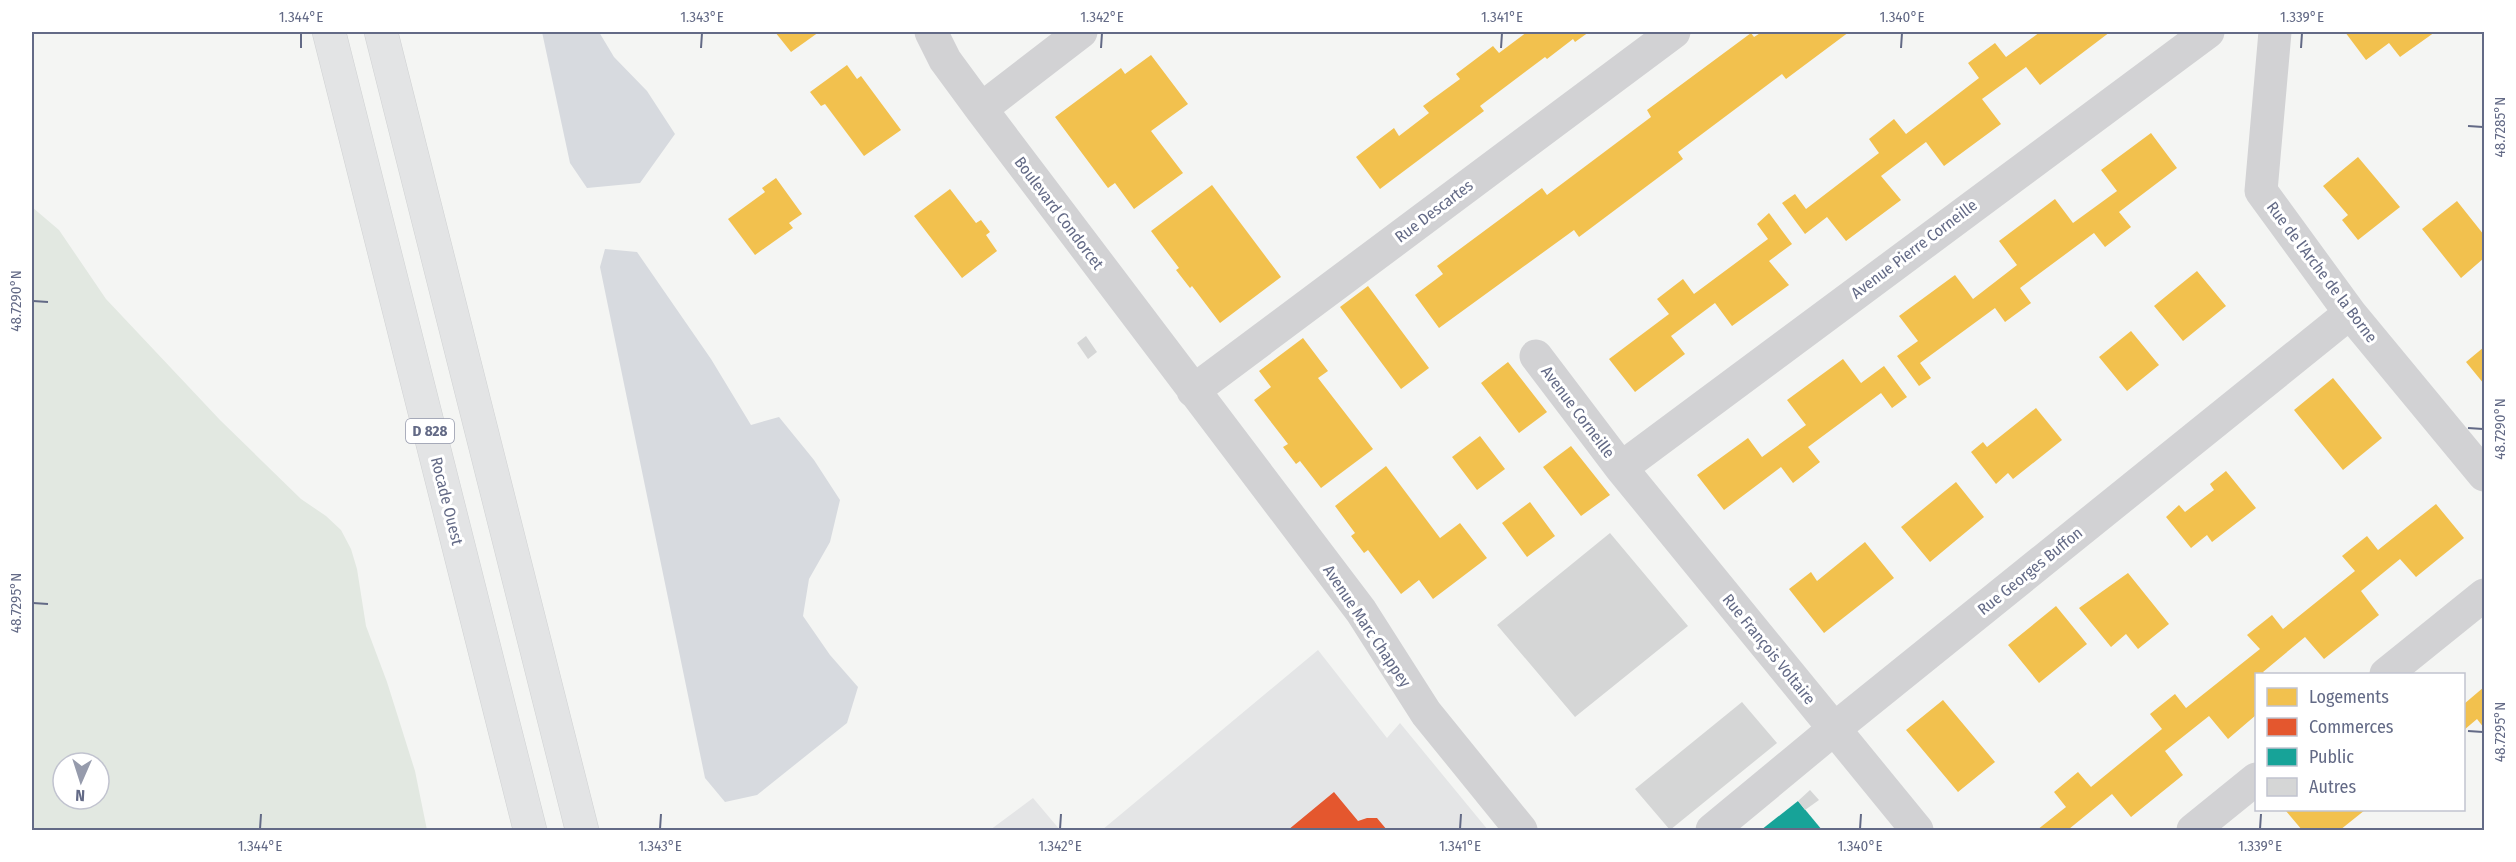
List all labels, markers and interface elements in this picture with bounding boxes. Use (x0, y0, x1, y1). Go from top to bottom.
text: 1.344°E (279, 8, 323, 26)
text: 1.343°E (680, 8, 724, 26)
text: 1.342°E (1080, 8, 1124, 26)
text: 1.341°E (1481, 8, 1523, 26)
text: 1.340°E (1879, 8, 1925, 26)
text: 1.339°E (2280, 8, 2324, 26)
text: 48.7285°N (2491, 97, 2509, 157)
street label: Boulevard Condorcet (1010, 153, 1108, 274)
street label: Rue Descartes (1391, 175, 1477, 246)
street label: Avenue Pierre Corneille (1847, 195, 1981, 303)
street label: Rue de l'Arche de la Borne (2263, 198, 2381, 346)
text: 48.7290°N (7, 270, 25, 332)
street label: Avenue Corneille (1537, 362, 1619, 462)
text: 48.7290°N (2491, 398, 2509, 460)
road number: D 828 (406, 419, 454, 443)
street label: Rocade Ouest (427, 455, 467, 548)
street label: Rue Georges Buffon (1974, 523, 2086, 619)
street label: Avenue Marc Chappey (1319, 561, 1415, 691)
text: 48.7295°N (7, 573, 25, 633)
street label: Rue François Voltaire (1719, 590, 1819, 708)
legend (2255, 673, 2465, 811)
text: Logements (2309, 686, 2389, 708)
text: 48.7295°N (2491, 702, 2509, 762)
text: Commerces (2309, 716, 2394, 738)
text: Public (2309, 746, 2354, 768)
north arrow (51, 751, 111, 811)
text: Autres (2309, 776, 2356, 798)
text: N (75, 786, 86, 805)
text: 1.344°E (238, 837, 282, 855)
text: 1.343°E (638, 837, 682, 855)
text: 1.342°E (1038, 837, 1082, 855)
text: 1.341°E (1439, 837, 1481, 855)
text: 1.340°E (1837, 837, 1883, 855)
text: 1.339°E (2238, 837, 2282, 855)

